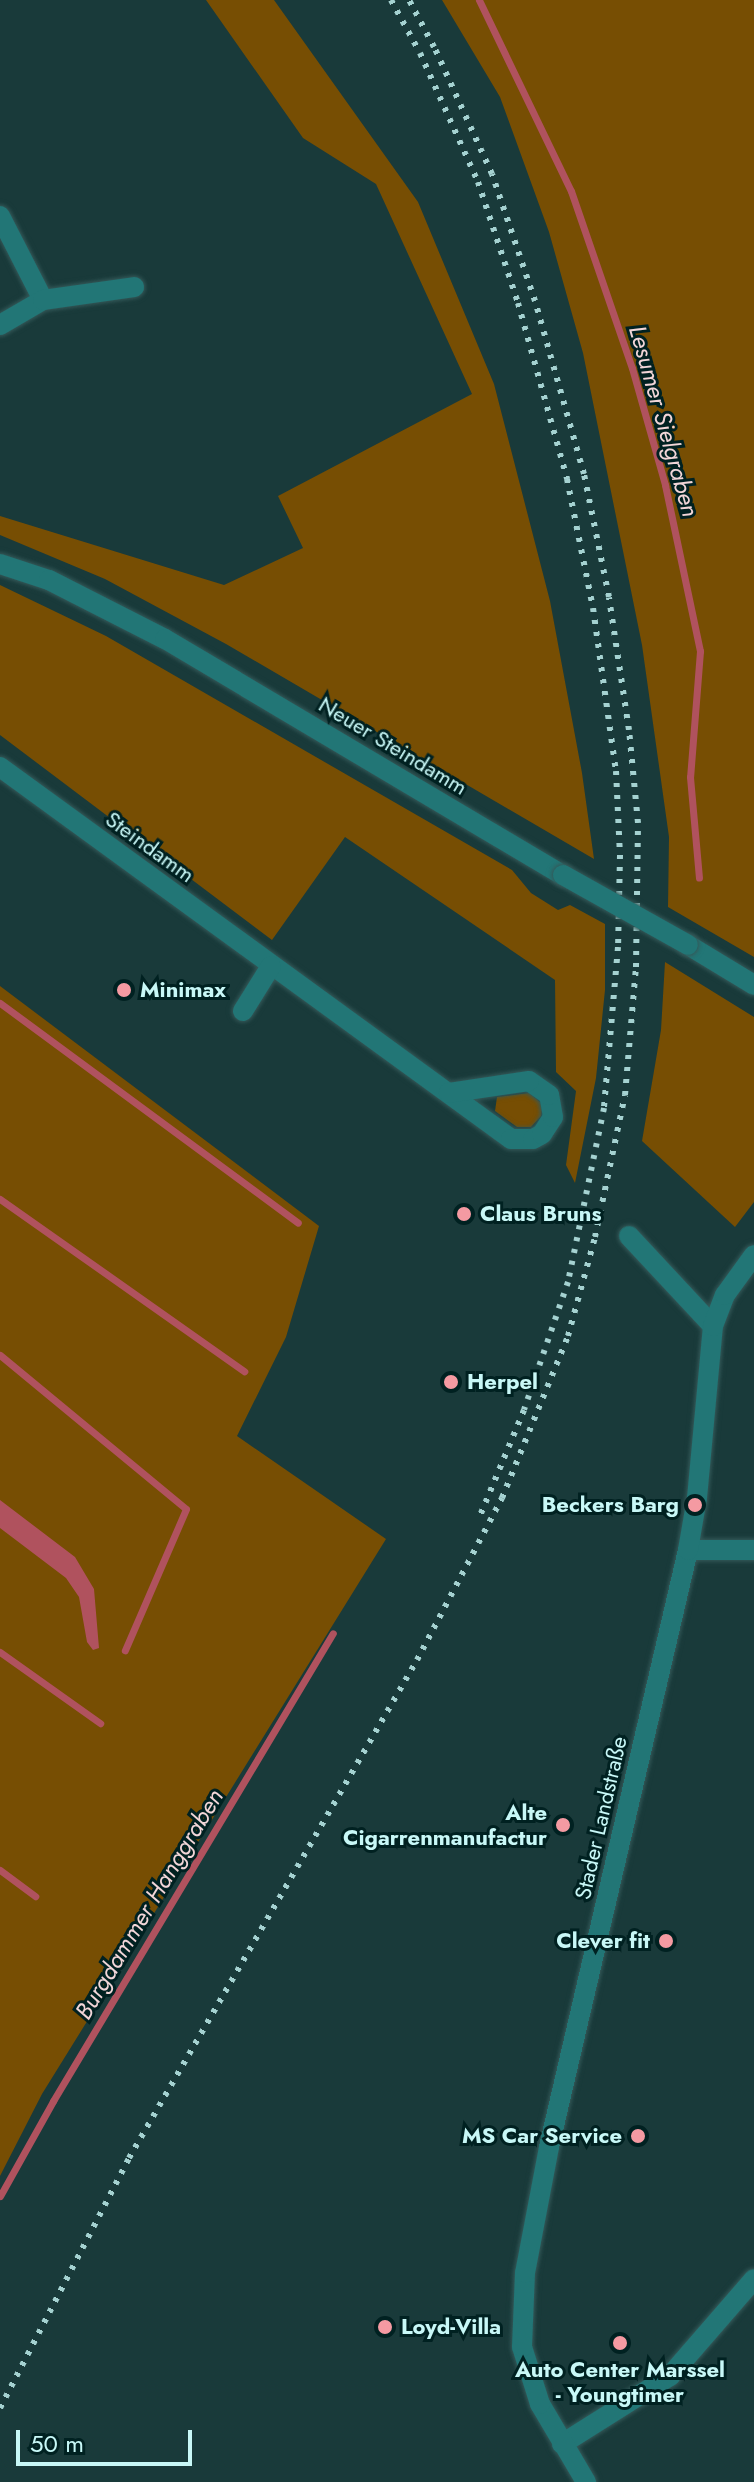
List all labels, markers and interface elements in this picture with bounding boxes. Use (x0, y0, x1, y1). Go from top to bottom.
water label: Lesumer Sielgraben (623, 322, 705, 520)
street label: Neuer Steindamm (314, 691, 472, 801)
street label: Steindamm (100, 806, 200, 888)
place label: Minimax (140, 977, 226, 1003)
marker: Minimax (115, 981, 133, 999)
place label: Claus Bruns (480, 1201, 601, 1227)
marker: Claus Bruns (455, 1205, 473, 1223)
place label: Herpel (467, 1369, 538, 1395)
marker: Herpel (442, 1373, 460, 1391)
place label: Beckers Barg (542, 1492, 679, 1518)
marker: Beckers Barg (686, 1496, 704, 1514)
street label: Stader Landstraße (569, 1734, 633, 1902)
water label: Burgdammer Hanggraben (69, 1784, 229, 2024)
place label: Alte Cigarrenmanufactur (343, 1799, 547, 1850)
marker: Alte Cigarrenmanufactur (554, 1816, 572, 1834)
place label: Clever fit (556, 1928, 650, 1954)
marker: Clever fit (657, 1932, 675, 1950)
place label: MS Car Service (462, 2123, 622, 2149)
marker: MS Car Service (629, 2127, 647, 2145)
place label: Loyd-Villa (401, 2314, 501, 2340)
marker: Loyd-Villa (376, 2318, 394, 2336)
marker: Auto Center Marssel - Youngtimer (611, 2334, 629, 2352)
place label: Auto Center Marssel - Youngtimer (515, 2356, 725, 2408)
scale bar (20, 2414, 196, 2464)
text: 50 m (30, 2426, 84, 2461)

